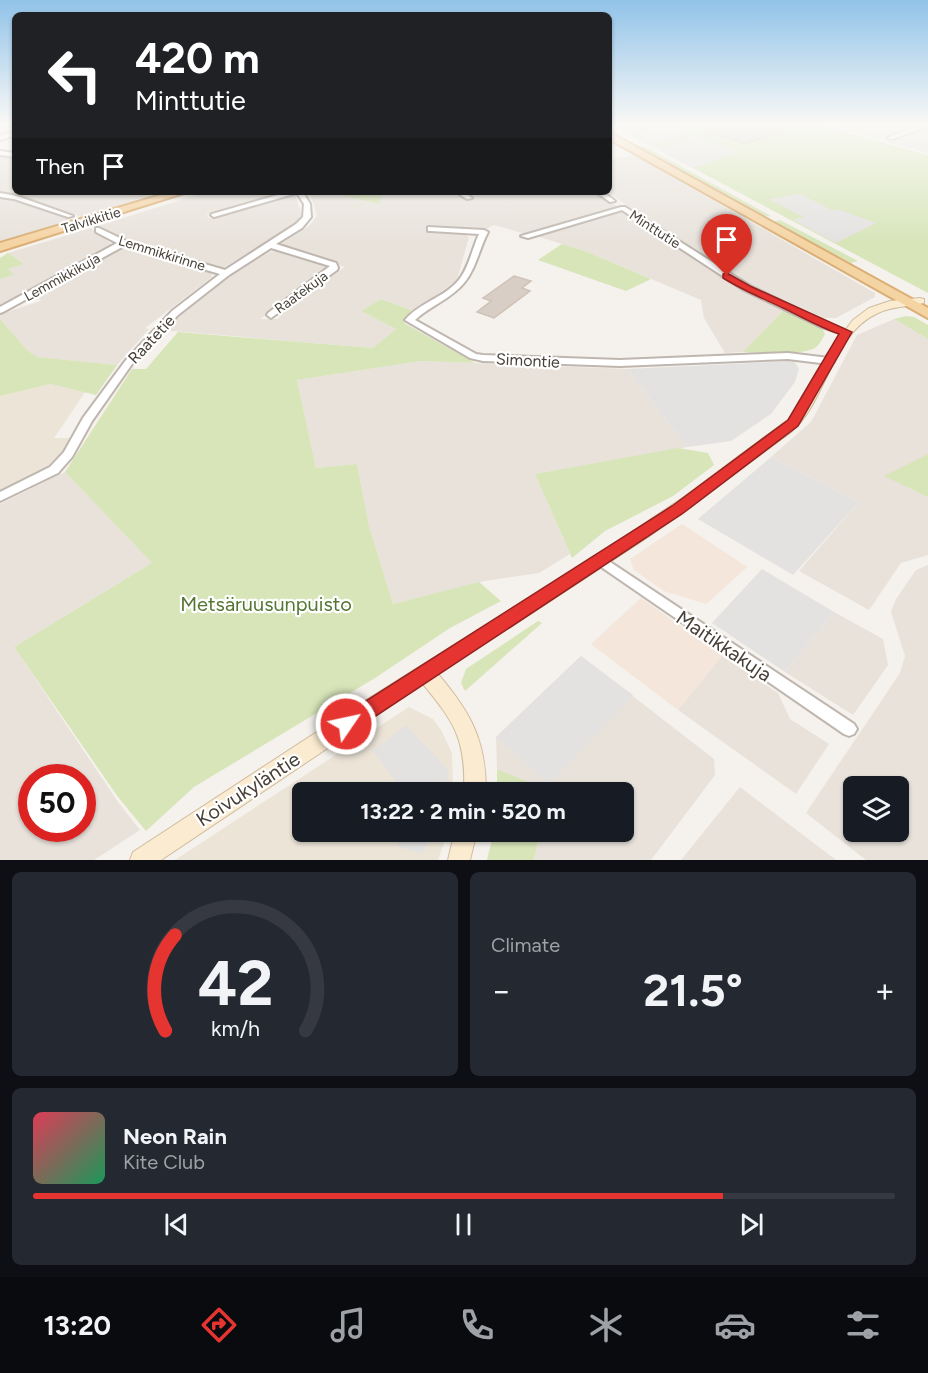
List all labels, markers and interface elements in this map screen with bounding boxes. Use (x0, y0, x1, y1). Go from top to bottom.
text: 420 m (135, 33, 260, 84)
icon: left (36, 36, 114, 114)
text: Minttutie (135, 84, 246, 117)
icon: arrive (97, 150, 130, 183)
text: Then (36, 153, 85, 180)
street label: Talvikkitie (60, 203, 123, 237)
street label: Minttutie (626, 207, 684, 252)
pin (701, 214, 752, 276)
icon: arrive (710, 223, 743, 256)
street label: Lemmikkirinne (116, 232, 208, 275)
street label: Lemmikkikuja (21, 250, 103, 305)
street label: Raatekuja (271, 267, 331, 317)
street label: Raatetie (124, 311, 179, 368)
street label: Simontie (496, 349, 561, 372)
park label: Metsäruusunpuisto (180, 592, 352, 616)
street label: Maitikkakuja (672, 605, 776, 687)
position arrow (314, 692, 378, 756)
street label: Koivukyläntie (192, 747, 304, 831)
speed limit sign: 50 (18, 764, 96, 842)
map controls (843, 776, 909, 842)
button: layers (843, 776, 909, 842)
text: 13:22 · 2 min · 520 m (360, 798, 566, 825)
text: Climate (491, 933, 560, 957)
text: 42 (197, 946, 273, 1021)
text: 21.5° (643, 963, 743, 1017)
text: − (491, 971, 512, 1010)
text: + (874, 971, 895, 1010)
text: km/h (211, 1016, 259, 1041)
text: Neon Rain (123, 1123, 227, 1150)
text: Kite Club (123, 1150, 205, 1174)
icon: previous (160, 1208, 193, 1241)
icon: pause (447, 1208, 480, 1241)
icon: next (735, 1208, 768, 1241)
icon: directions (198, 1304, 240, 1346)
icon: music (327, 1304, 369, 1346)
icon: phone (456, 1304, 498, 1346)
icon: climate (585, 1304, 627, 1346)
icon: car (714, 1304, 756, 1346)
icon: filters (842, 1304, 884, 1346)
text: 13:20 (43, 1309, 111, 1342)

